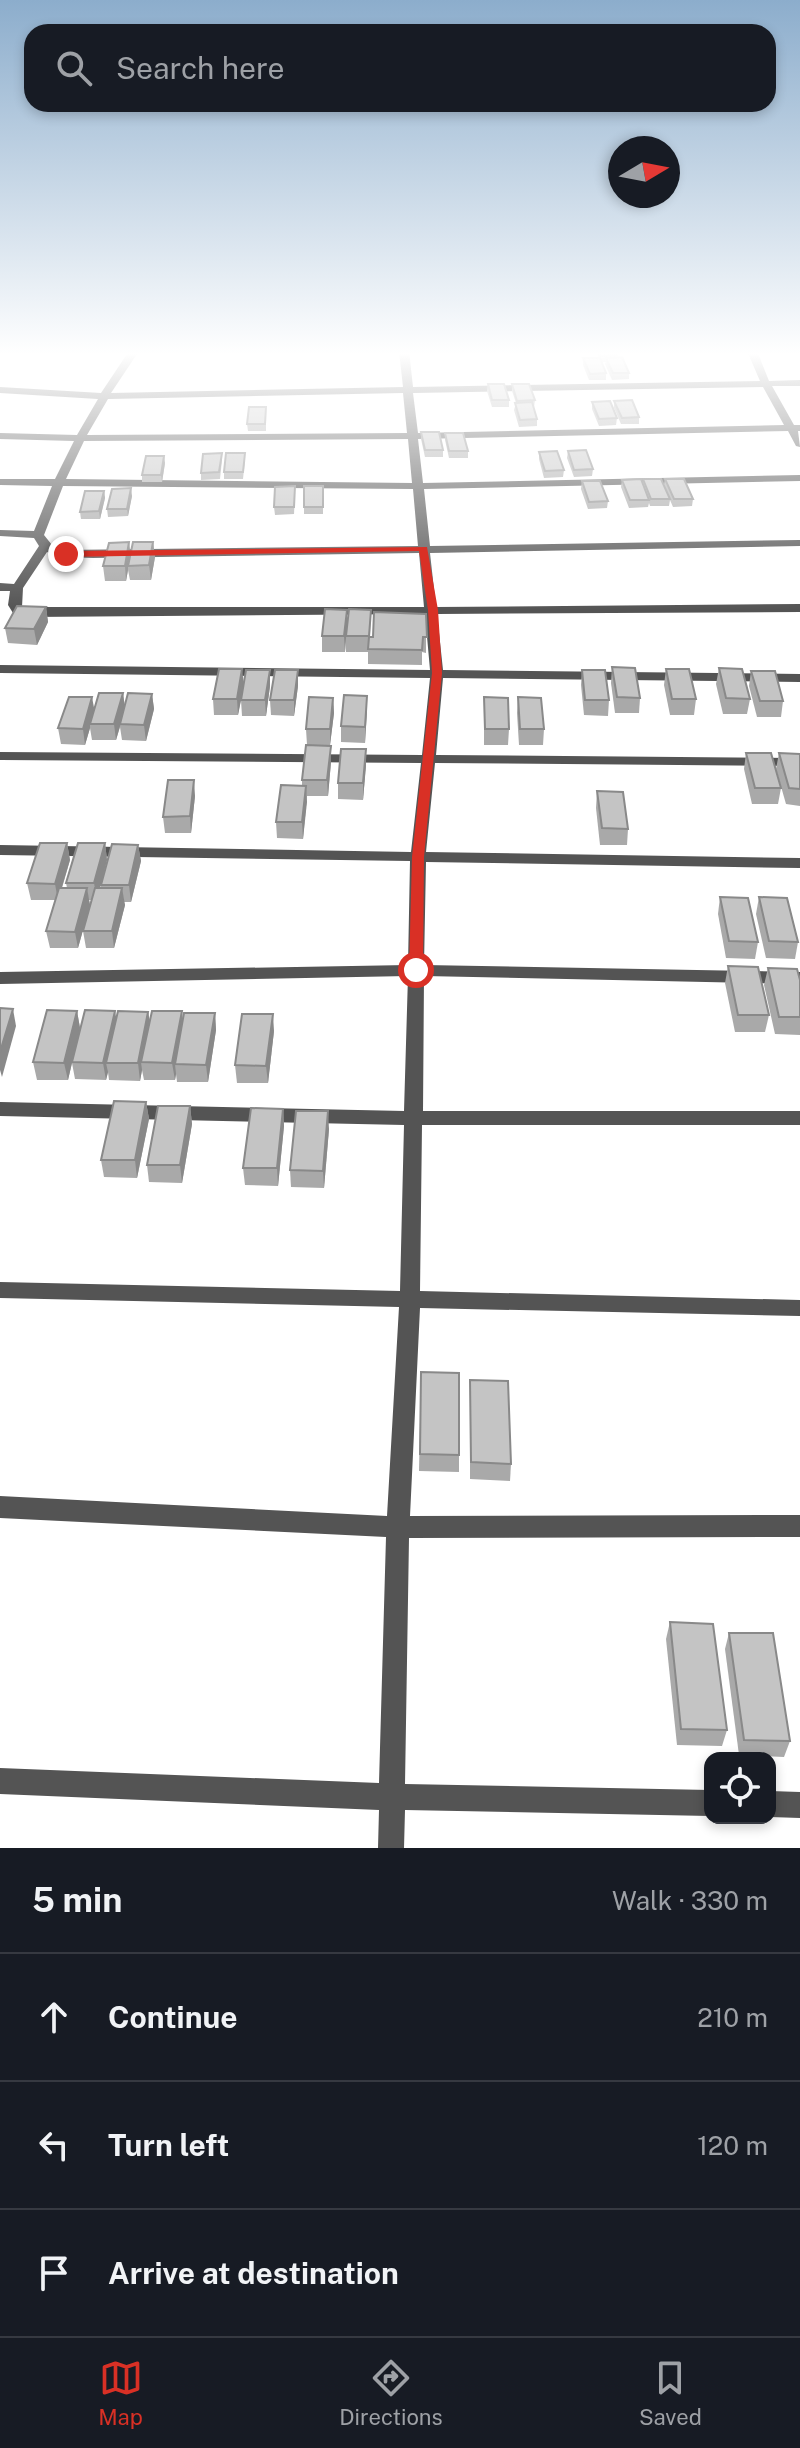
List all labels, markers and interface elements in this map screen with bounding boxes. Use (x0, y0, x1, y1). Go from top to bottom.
search box (24, 24, 776, 112)
icon: search (52, 46, 96, 90)
text: Search here (116, 50, 284, 86)
north arrow (608, 136, 680, 208)
route end (48, 536, 84, 572)
route start (398, 952, 434, 988)
map controls (704, 1752, 776, 1824)
button: locate (704, 1752, 776, 1824)
text: 5 min (32, 1880, 122, 1920)
text: Walk · 330 m (612, 1885, 768, 1916)
icon: ahead (32, 1995, 76, 2039)
text: Continue (108, 1999, 238, 2035)
text: 210 m (697, 2002, 768, 2033)
icon: left (32, 2123, 76, 2167)
text: Turn left (108, 2127, 229, 2163)
text: 120 m (697, 2130, 768, 2161)
icon: arrive (32, 2251, 76, 2295)
text: Arrive at destination (108, 2255, 399, 2291)
tab: Map (98, 2356, 143, 2430)
tab: Directions (339, 2356, 443, 2430)
tab: Saved (639, 2356, 702, 2430)

